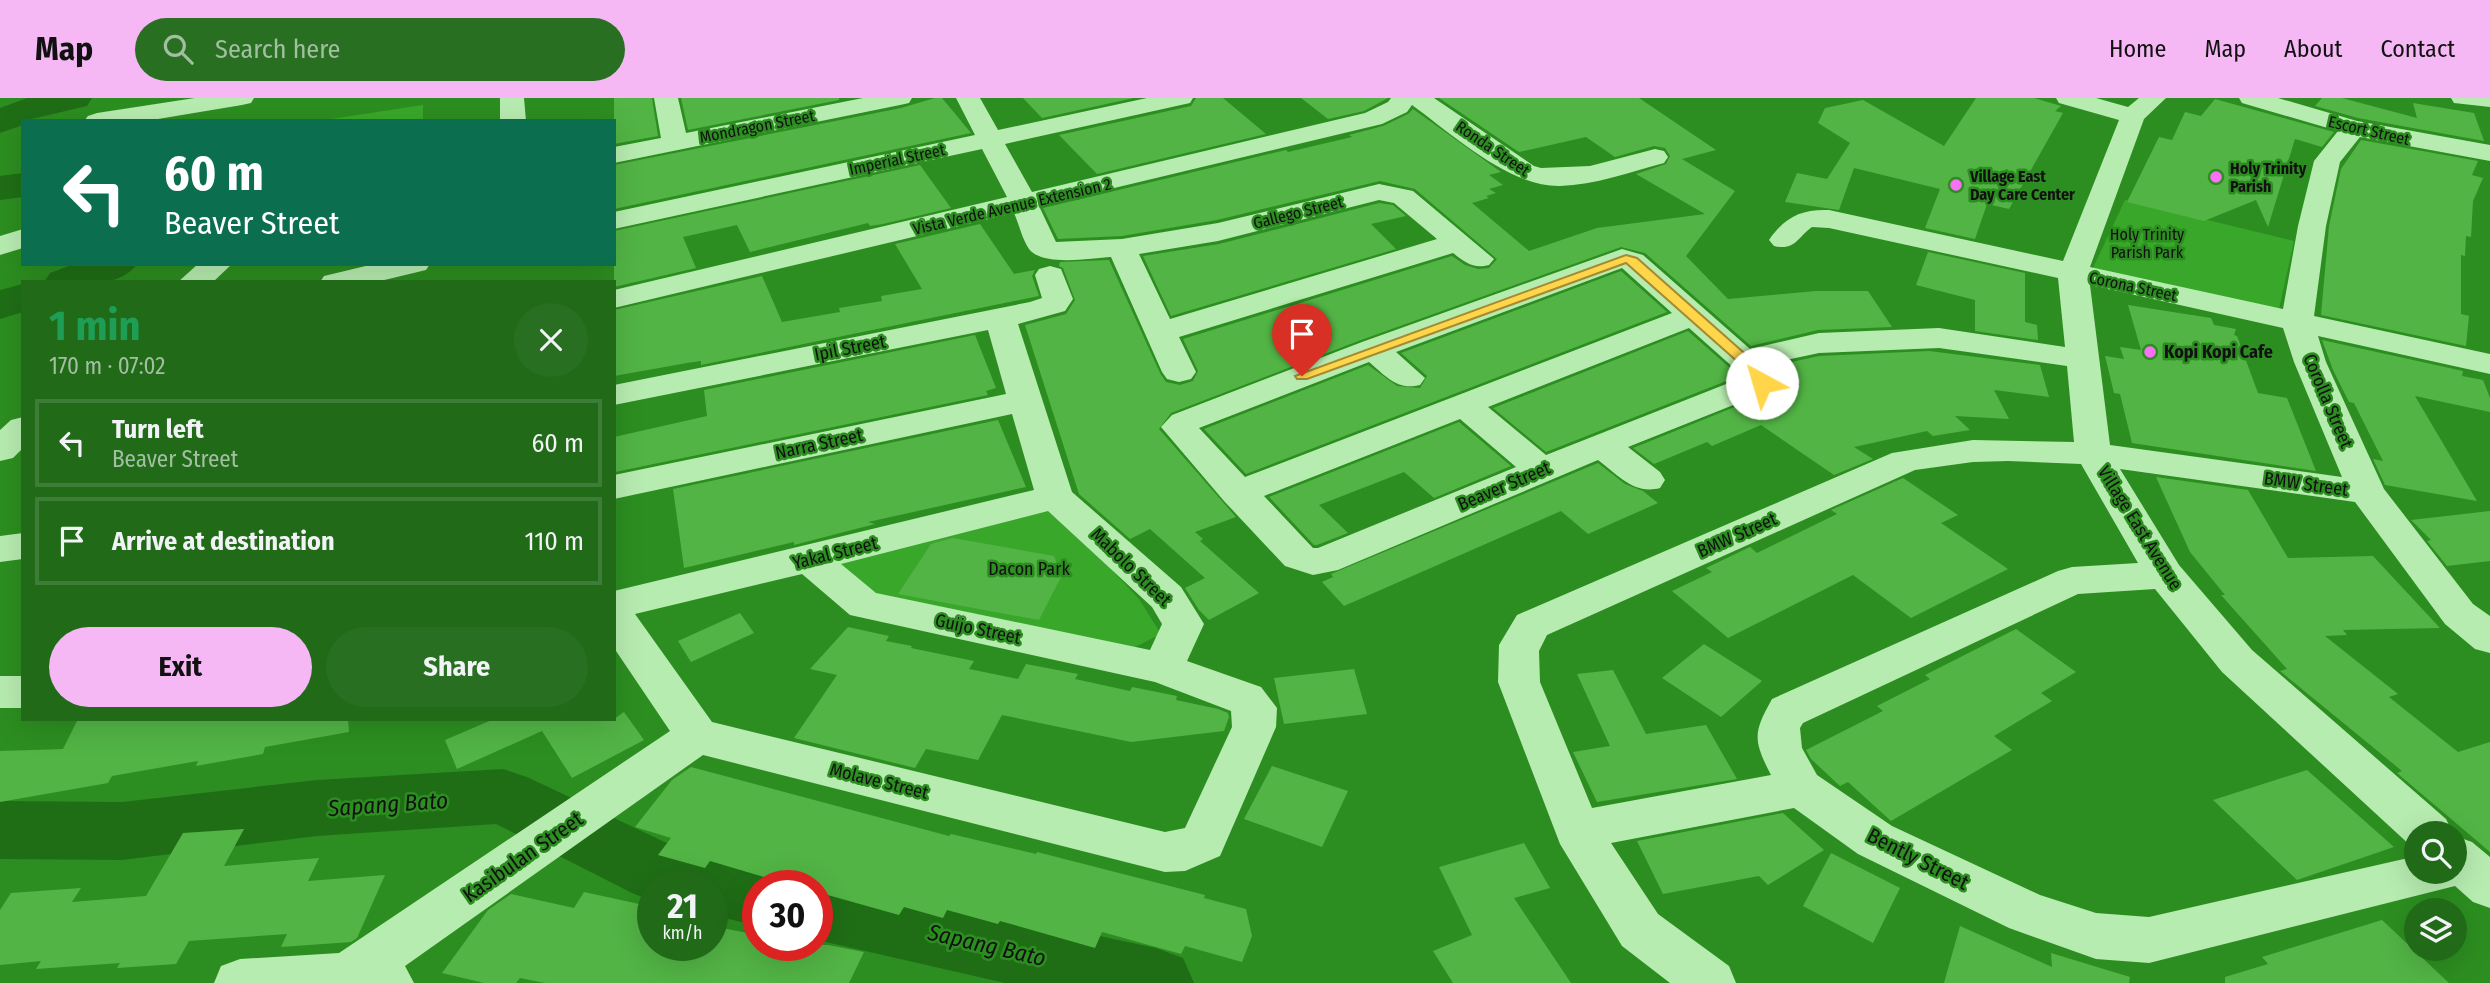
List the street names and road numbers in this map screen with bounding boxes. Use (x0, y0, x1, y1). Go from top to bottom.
street label: Mondragon Street (698, 106, 817, 147)
street label: Escort Street (2326, 112, 2412, 149)
street label: Ronda Street (1452, 117, 1534, 180)
street label: Imperial Street (847, 140, 948, 179)
street label: Vista Verde Avenue Extension 2 (911, 174, 1113, 239)
street label: Gallego Street (1251, 192, 1346, 233)
street label: Corona Street (2087, 268, 2179, 305)
street label: Ipil Street (813, 330, 888, 366)
street label: Corolla Street (2298, 351, 2358, 452)
street label: Narra Street (773, 424, 865, 464)
street label: Beaver Street (1454, 457, 1554, 515)
street label: Village East Avenue (2093, 462, 2187, 594)
street label: BMW Street (2263, 467, 2350, 501)
street label: BMW Street (1694, 508, 1780, 562)
street label: Mabolo Street (1086, 523, 1176, 611)
street label: Yakal Street (790, 532, 880, 574)
street label: Guijo Street (933, 609, 1023, 649)
street label: Molave Street (827, 758, 931, 804)
street label: Kasibulan Street (458, 806, 588, 908)
street label: Bently Street (1863, 822, 1973, 896)

